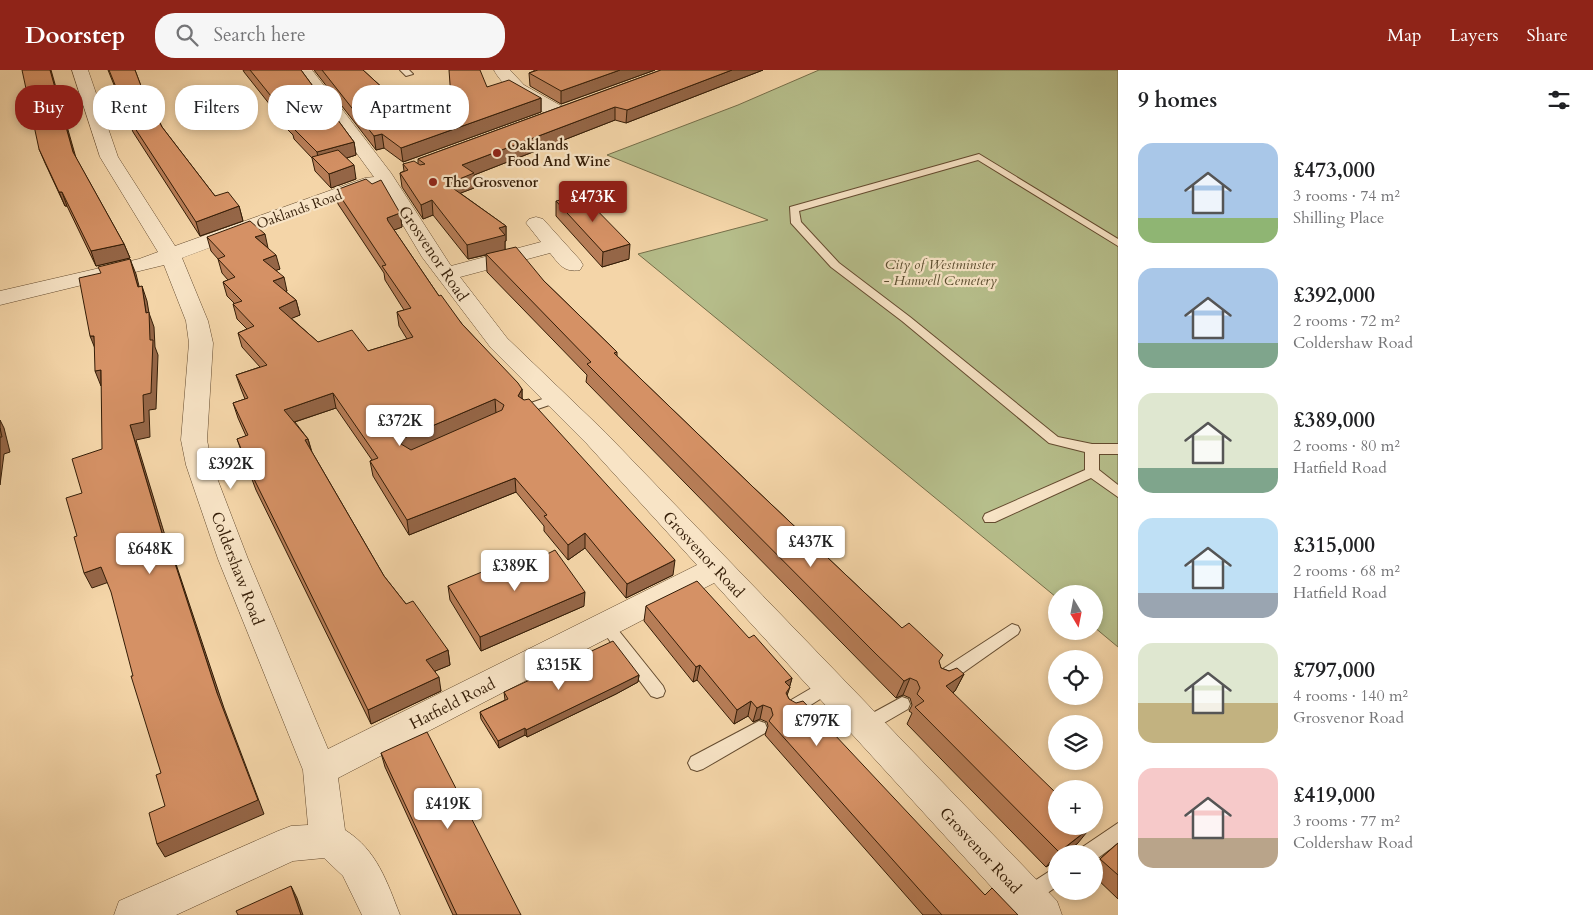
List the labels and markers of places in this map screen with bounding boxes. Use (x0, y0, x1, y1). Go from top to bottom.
place label: Oaklands Food And Wine (507, 136, 611, 171)
marker: Oaklands Food And Wine (491, 147, 503, 159)
place label: The Grosvenor (443, 173, 538, 192)
marker: The Grosvenor (427, 176, 439, 188)
pin: £473K (558, 180, 628, 223)
pin: £372K (365, 404, 435, 447)
pin: £392K (196, 448, 266, 490)
pin: £437K (776, 526, 846, 568)
pin: £648K (115, 532, 185, 575)
pin: £389K (480, 550, 550, 592)
pin: £315K (524, 648, 594, 691)
pin: £797K (782, 704, 852, 747)
pin: £419K (413, 788, 483, 830)

